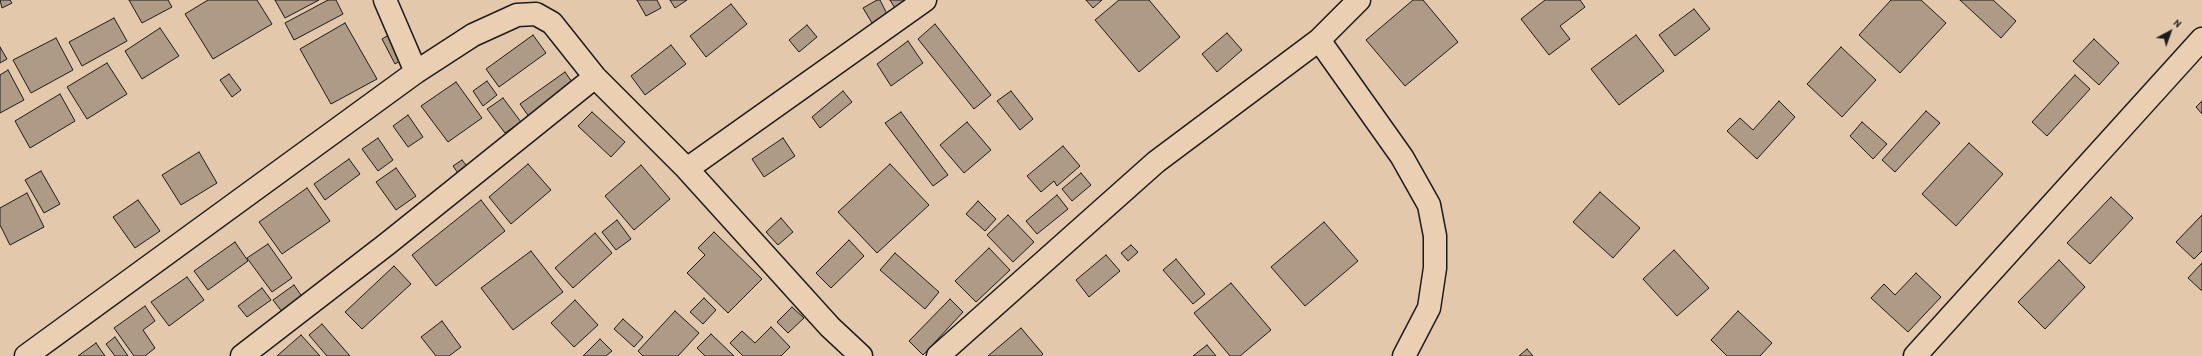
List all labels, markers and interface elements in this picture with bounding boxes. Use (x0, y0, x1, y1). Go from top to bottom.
north arrow (2150, 12, 2190, 52)
text: N (2171, 16, 2185, 30)

